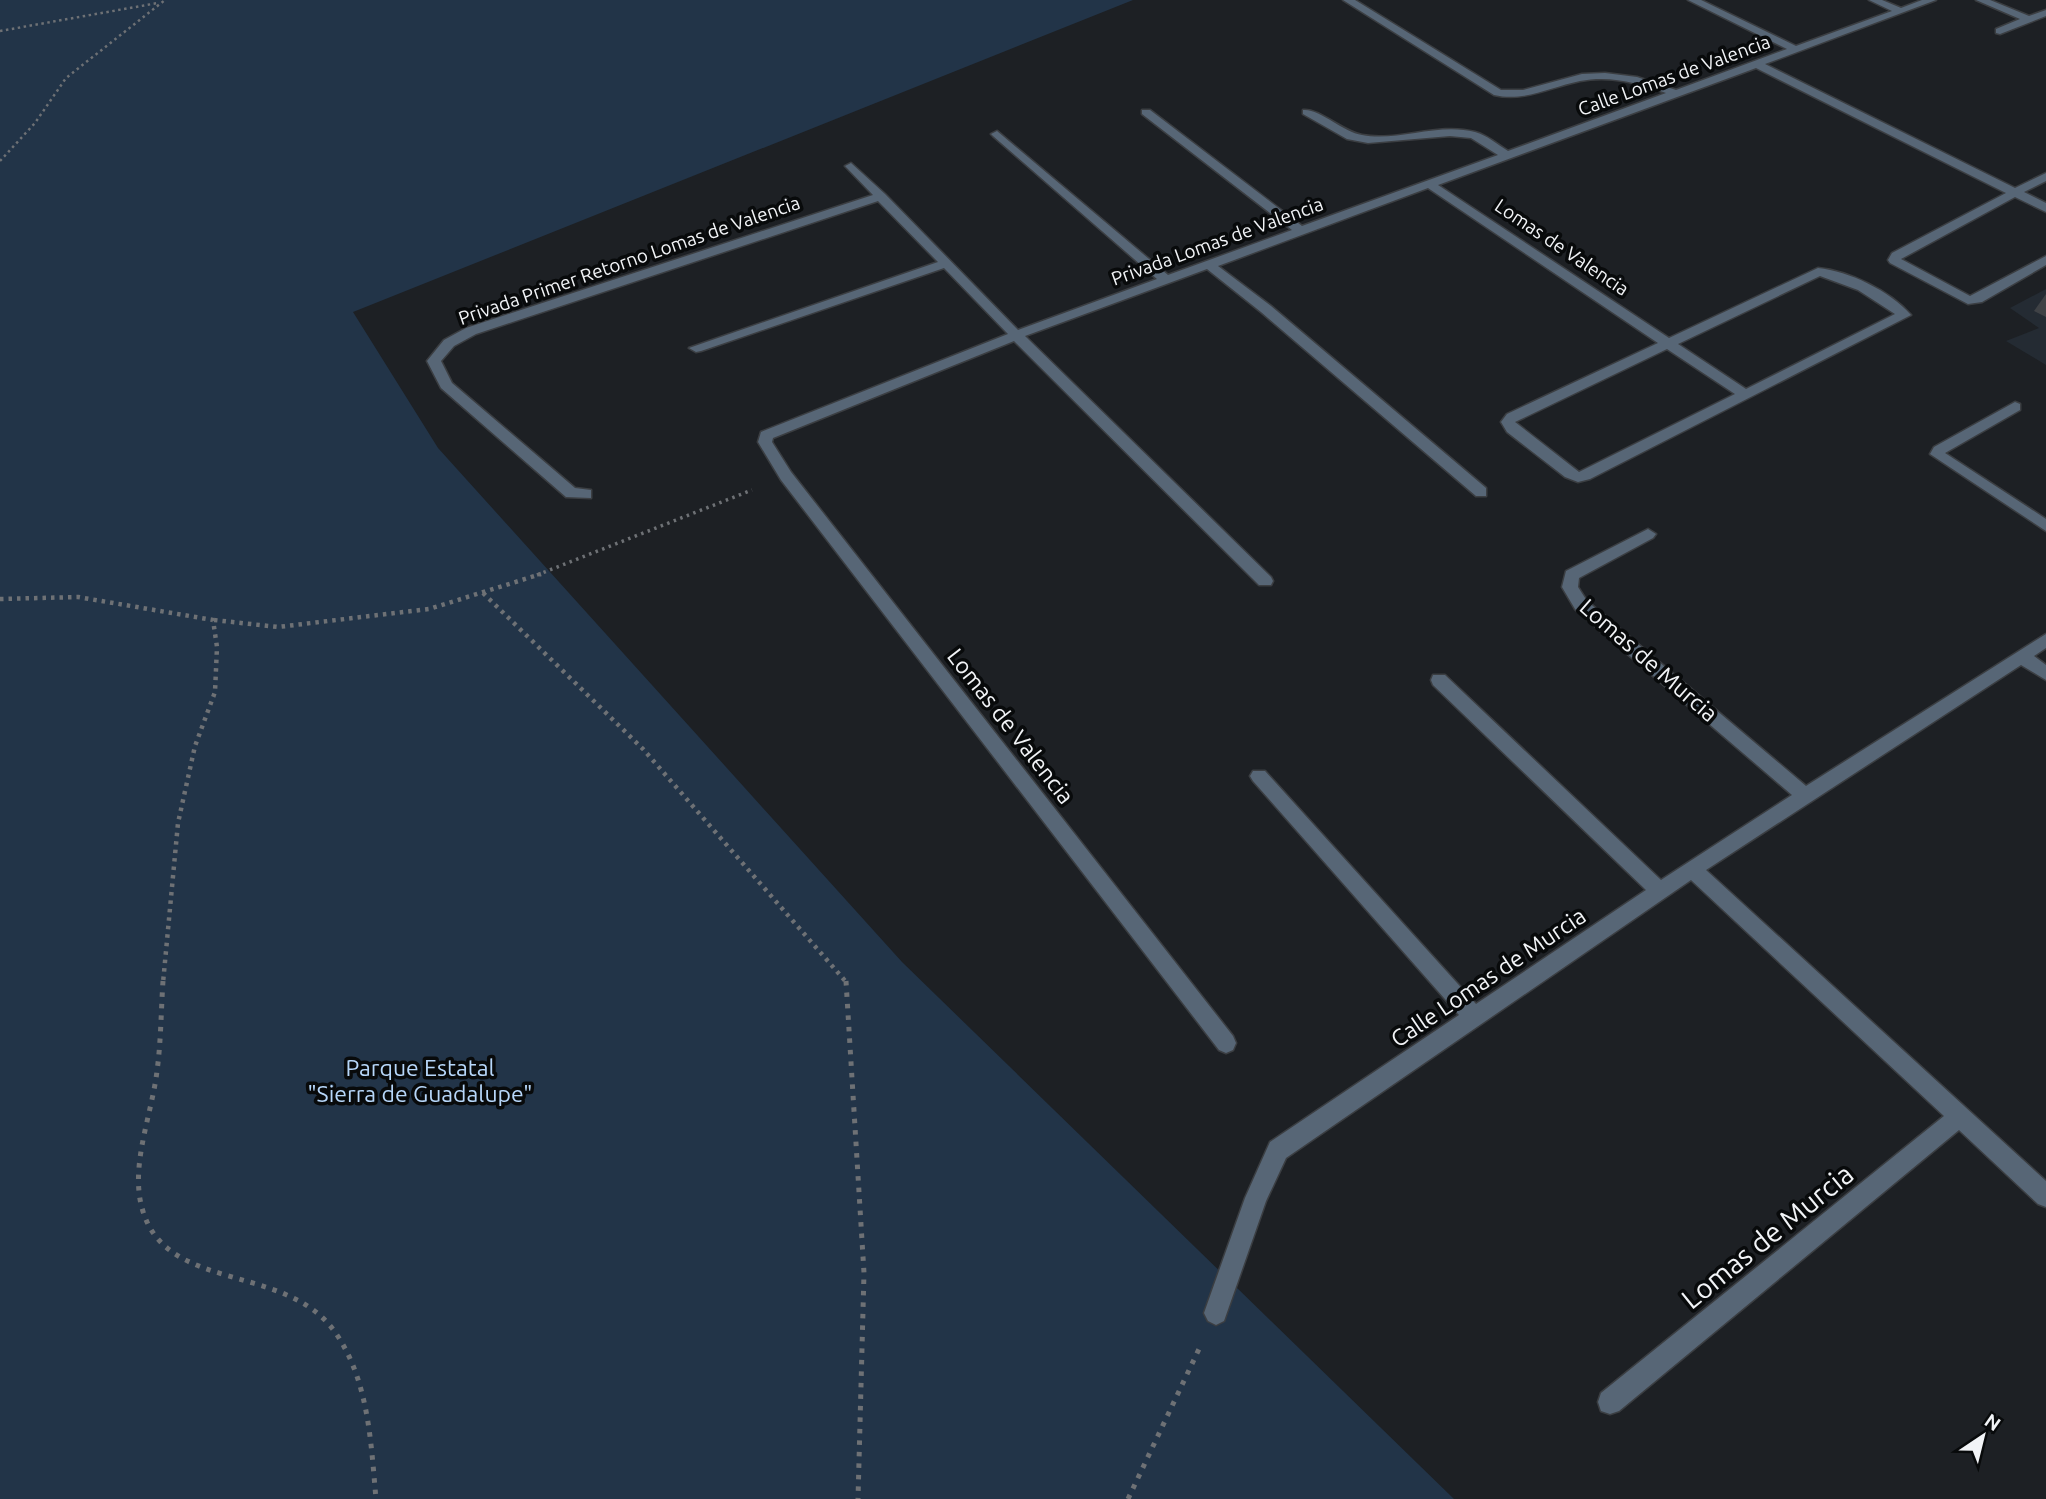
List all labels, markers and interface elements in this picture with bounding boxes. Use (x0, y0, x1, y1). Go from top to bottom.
street label: Calle Lomas de Valencia (1575, 30, 1773, 120)
street label: Privada Primer Retorno Lomas de Valencia (455, 191, 803, 329)
street label: Privada Lomas de Valencia (1108, 192, 1326, 290)
street label: Lomas de Valencia (1491, 194, 1633, 300)
street label: Lomas de Murcia (1575, 594, 1723, 726)
street label: Lomas de Valencia (943, 644, 1079, 808)
street label: Calle Lomas de Murcia (1386, 903, 1590, 1051)
park label: Parque Estatal "Sierra de Guadalupe" (307, 1055, 533, 1106)
street label: Lomas de Murcia (1675, 1158, 1859, 1314)
north arrow (1948, 1401, 2018, 1471)
text: N (1981, 1409, 2005, 1435)

